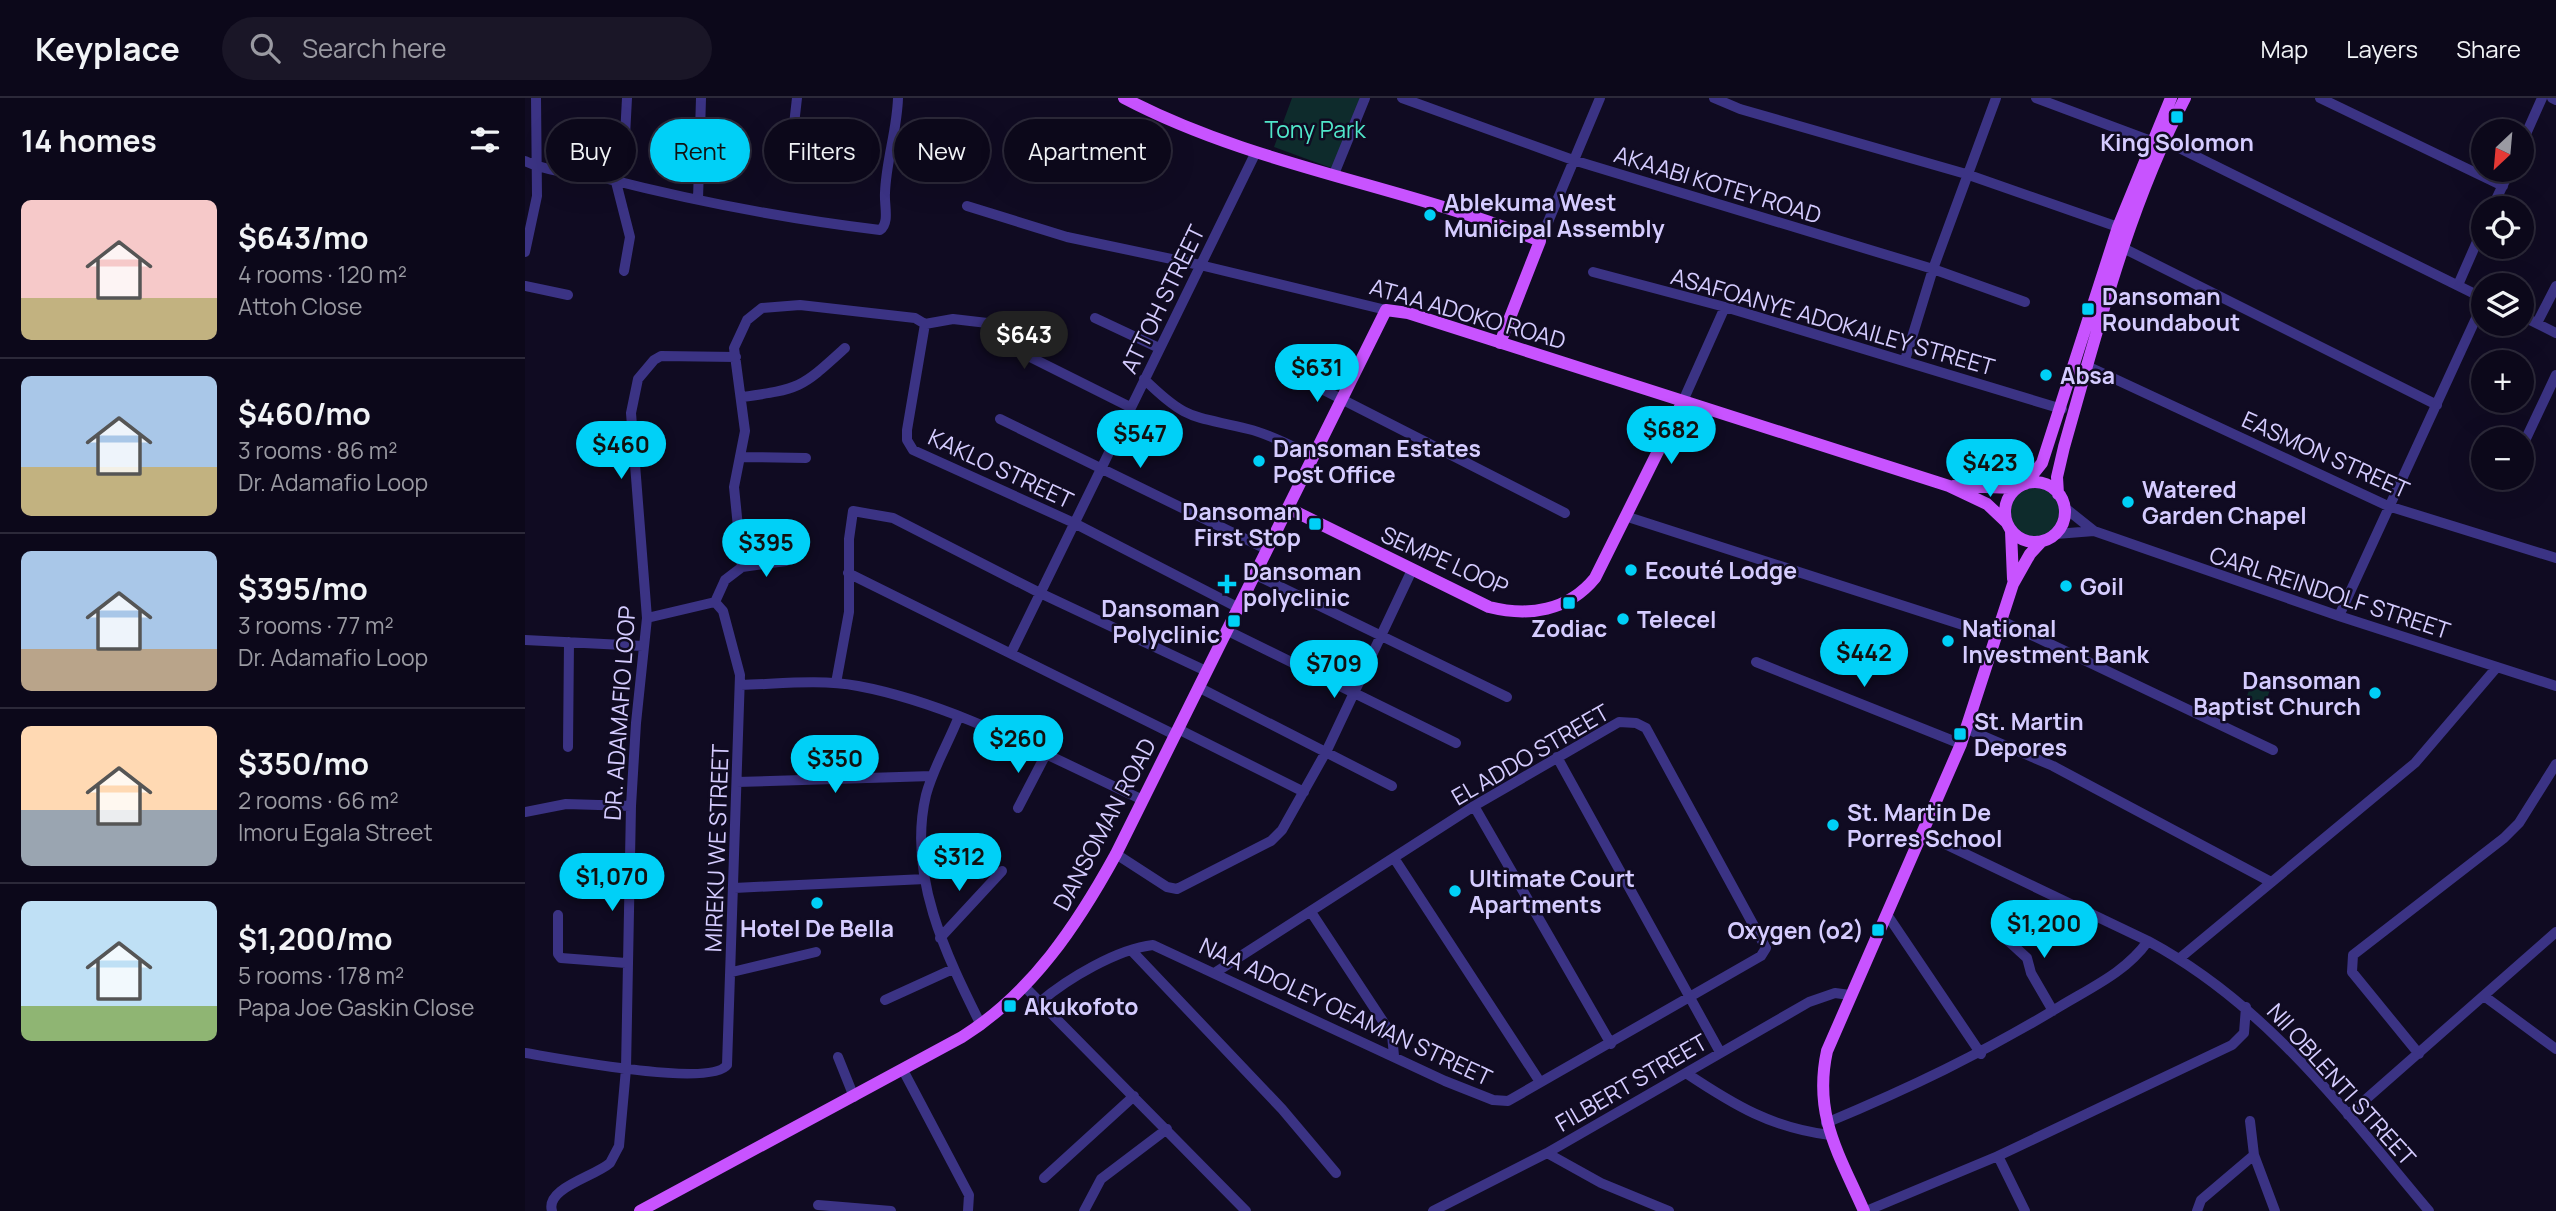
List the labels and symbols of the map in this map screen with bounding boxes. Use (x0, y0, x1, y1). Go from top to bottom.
marker: King Solomon (2169, 109, 2185, 125)
park label: Tony Park (1264, 113, 1366, 145)
north arrow (2471, 119, 2534, 182)
place label: King Solomon (2100, 126, 2254, 158)
street label: AKAABI KOTEY ROAD (1610, 137, 1826, 231)
place label: Ablekuma West Municipal Assembly (1444, 186, 1665, 244)
marker: Ablekuma West Municipal Assembly (1422, 207, 1438, 223)
street label: ATTOH STREET (1112, 219, 1212, 379)
street label: ASAFOANYE ADOKAILEY STREET (1667, 259, 1999, 383)
street label: ATAA ADOKO ROAD (1366, 270, 1570, 356)
place label: Dansoman Roundabout (2102, 280, 2240, 338)
marker: Dansoman Roundabout (2080, 301, 2096, 317)
pin: $643 (983, 312, 1065, 371)
pin: $631 (1276, 344, 1358, 404)
place label: Absa (2060, 359, 2115, 391)
marker: Absa (2038, 367, 2054, 383)
street label: EASMON STREET (2237, 403, 2415, 505)
pin: $682 (1630, 406, 1712, 466)
pin: $547 (1099, 410, 1181, 470)
street label: KAKLO STREET (923, 420, 1079, 516)
pin: $460 (580, 422, 662, 481)
place label: Dansoman Estates Post Office (1273, 432, 1481, 490)
pin: $423 (1949, 440, 2031, 499)
marker: Dansoman Estates Post Office (1251, 453, 1267, 469)
place label: Watered Garden Chapel (2142, 473, 2307, 531)
marker: Watered Garden Chapel (2120, 494, 2136, 510)
place label: Dansoman First Stop (1182, 495, 1301, 553)
marker: Dansoman First Stop (1307, 516, 1323, 532)
street label: SEMPE LOOP (1376, 518, 1514, 602)
pin: $395 (725, 519, 807, 579)
street label: CARL REINDOLF STREET (2206, 538, 2455, 646)
place label: Ecouté Lodge (1645, 554, 1797, 586)
place label: Dansoman polyclinic (1243, 555, 1362, 613)
marker: Ecouté Lodge (1623, 562, 1639, 578)
place label: Goil (2080, 570, 2124, 602)
marker: Dansoman polyclinic (1217, 574, 1237, 594)
marker: Goil (2058, 578, 2074, 594)
place label: Dansoman Polyclinic (1101, 592, 1220, 650)
marker: Zodiac (1561, 595, 1577, 611)
place label: Telecel (1637, 603, 1716, 635)
street label: DR. ADAMAFIO LOOP (596, 605, 642, 821)
marker: Telecel (1615, 611, 1631, 627)
place label: Zodiac (1531, 612, 1607, 644)
place label: National Investment Bank (1962, 612, 2149, 670)
marker: Dansoman Polyclinic (1226, 613, 1242, 629)
pin: $442 (1823, 630, 1905, 689)
marker: National Investment Bank (1940, 633, 1956, 649)
pin: $709 (1293, 640, 1375, 700)
place label: Dansoman Baptist Church (2193, 664, 2361, 722)
marker: Dansoman Baptist Church (2367, 685, 2383, 701)
street label: EL ADDO STREET (1445, 696, 1615, 812)
place label: St. Martin Depores (1974, 705, 2084, 763)
pin: $260 (977, 716, 1059, 775)
marker: St. Martin Depores (1952, 726, 1968, 742)
street label: DANSOMAN ROAD (1045, 732, 1163, 916)
pin: $350 (794, 736, 876, 795)
street label: MIREKU WE STREET (696, 743, 736, 953)
place label: St. Martin De Porres School (1847, 796, 2002, 854)
marker: St. Martin De Porres School (1825, 817, 1841, 833)
pin: $312 (918, 834, 1000, 893)
pin: $1,070 (555, 854, 669, 913)
place label: Ultimate Court Apartments (1469, 862, 1635, 920)
marker: Ultimate Court Apartments (1447, 883, 1463, 899)
marker: Hotel De Bella (809, 895, 825, 911)
pin: $1,200 (1987, 900, 2101, 960)
place label: Hotel De Bella (740, 912, 894, 944)
place label: Oxygen (o2) (1728, 914, 1864, 946)
marker: Oxygen (o2) (1870, 922, 1886, 938)
street label: NAA ADOLEY OEAMAN STREET (1195, 929, 1498, 1093)
place label: Akukofoto (1024, 990, 1139, 1022)
street label: NII OBLENTI STREET (2260, 996, 2424, 1172)
marker: Akukofoto (1002, 998, 1018, 1014)
street label: FILBERT STREET (1549, 1025, 1713, 1138)

